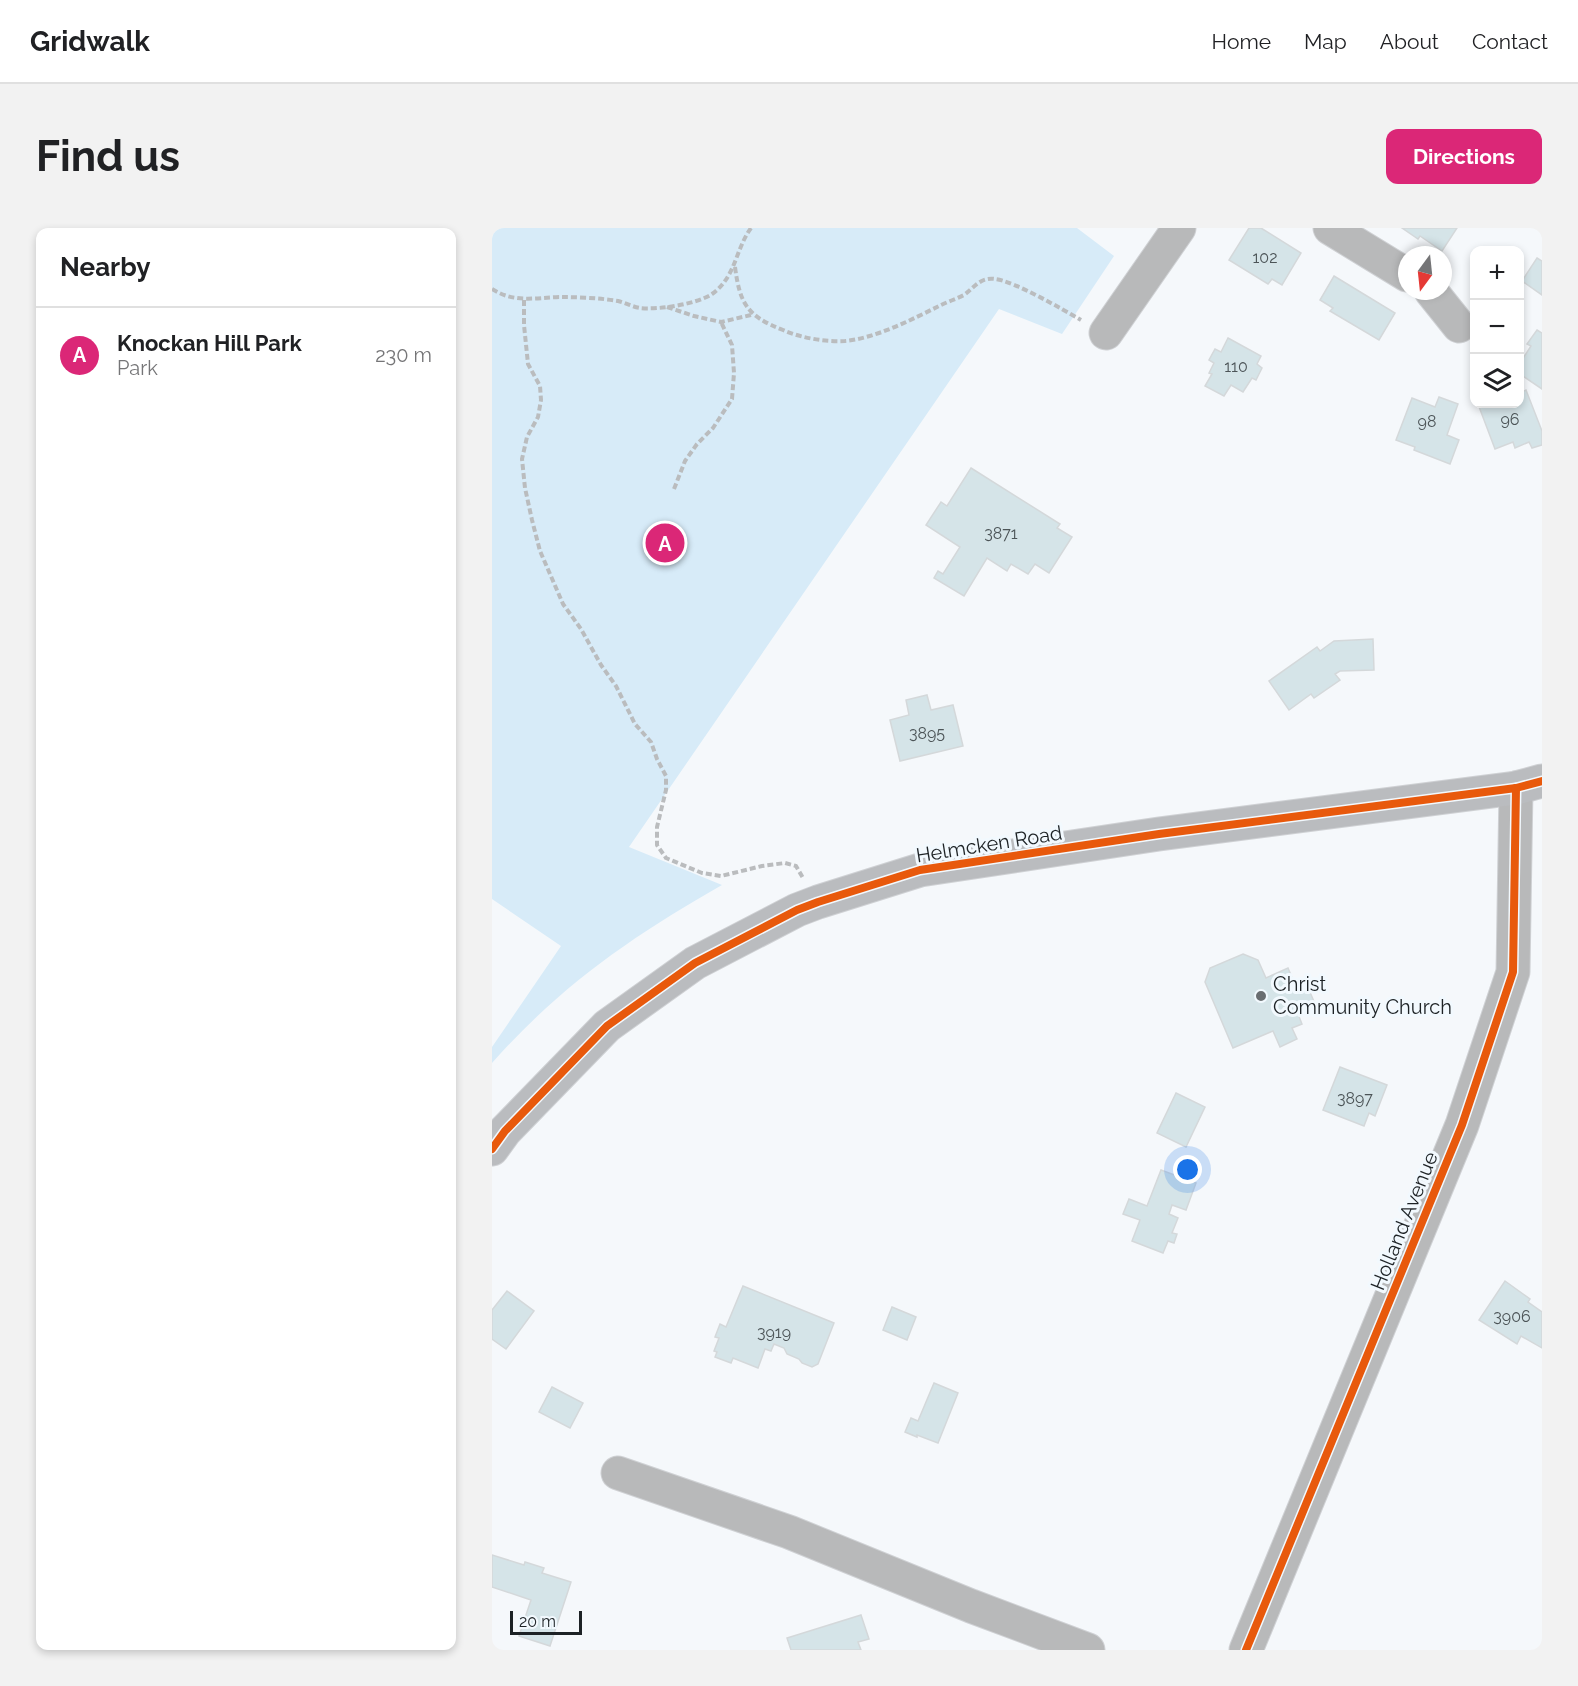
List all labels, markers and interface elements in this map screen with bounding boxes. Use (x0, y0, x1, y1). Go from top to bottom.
text: Gridwalk (30, 25, 150, 58)
text: Home (1212, 29, 1271, 54)
text: Map (1304, 29, 1347, 54)
text: About (1380, 29, 1439, 54)
text: Contact (1472, 29, 1548, 54)
button: Directions (1386, 129, 1542, 184)
text: Find us (36, 132, 180, 181)
north arrow (1398, 246, 1452, 300)
map controls (1470, 246, 1524, 408)
button: + (1470, 246, 1524, 300)
house number: 102 (1253, 248, 1277, 267)
text: Nearby (60, 252, 150, 282)
button: − (1470, 300, 1524, 354)
text: Knockan Hill Park (117, 330, 302, 356)
text: A (73, 343, 86, 367)
text: 230 m (375, 343, 432, 367)
button: layers (1470, 354, 1524, 408)
text: Park (117, 356, 158, 380)
house number: 110 (1224, 357, 1248, 376)
house number: 96 (1500, 410, 1520, 429)
house number: 98 (1418, 412, 1436, 431)
pin: A (646, 520, 684, 566)
house number: 3871 (984, 524, 1018, 543)
house number: 3895 (909, 724, 945, 743)
street label: Helmcken Road (914, 821, 1064, 867)
place label: Christ Community Church (1273, 972, 1452, 1019)
marker: Christ Community Church (1254, 989, 1268, 1003)
house number: 3897 (1337, 1089, 1373, 1108)
street label: Holland Avenue (1365, 1148, 1443, 1294)
your location (1173, 1155, 1202, 1184)
house number: 3906 (1493, 1307, 1531, 1326)
house number: 3919 (757, 1323, 791, 1342)
scale bar (510, 1608, 582, 1636)
text: 20 m (519, 1612, 556, 1631)

